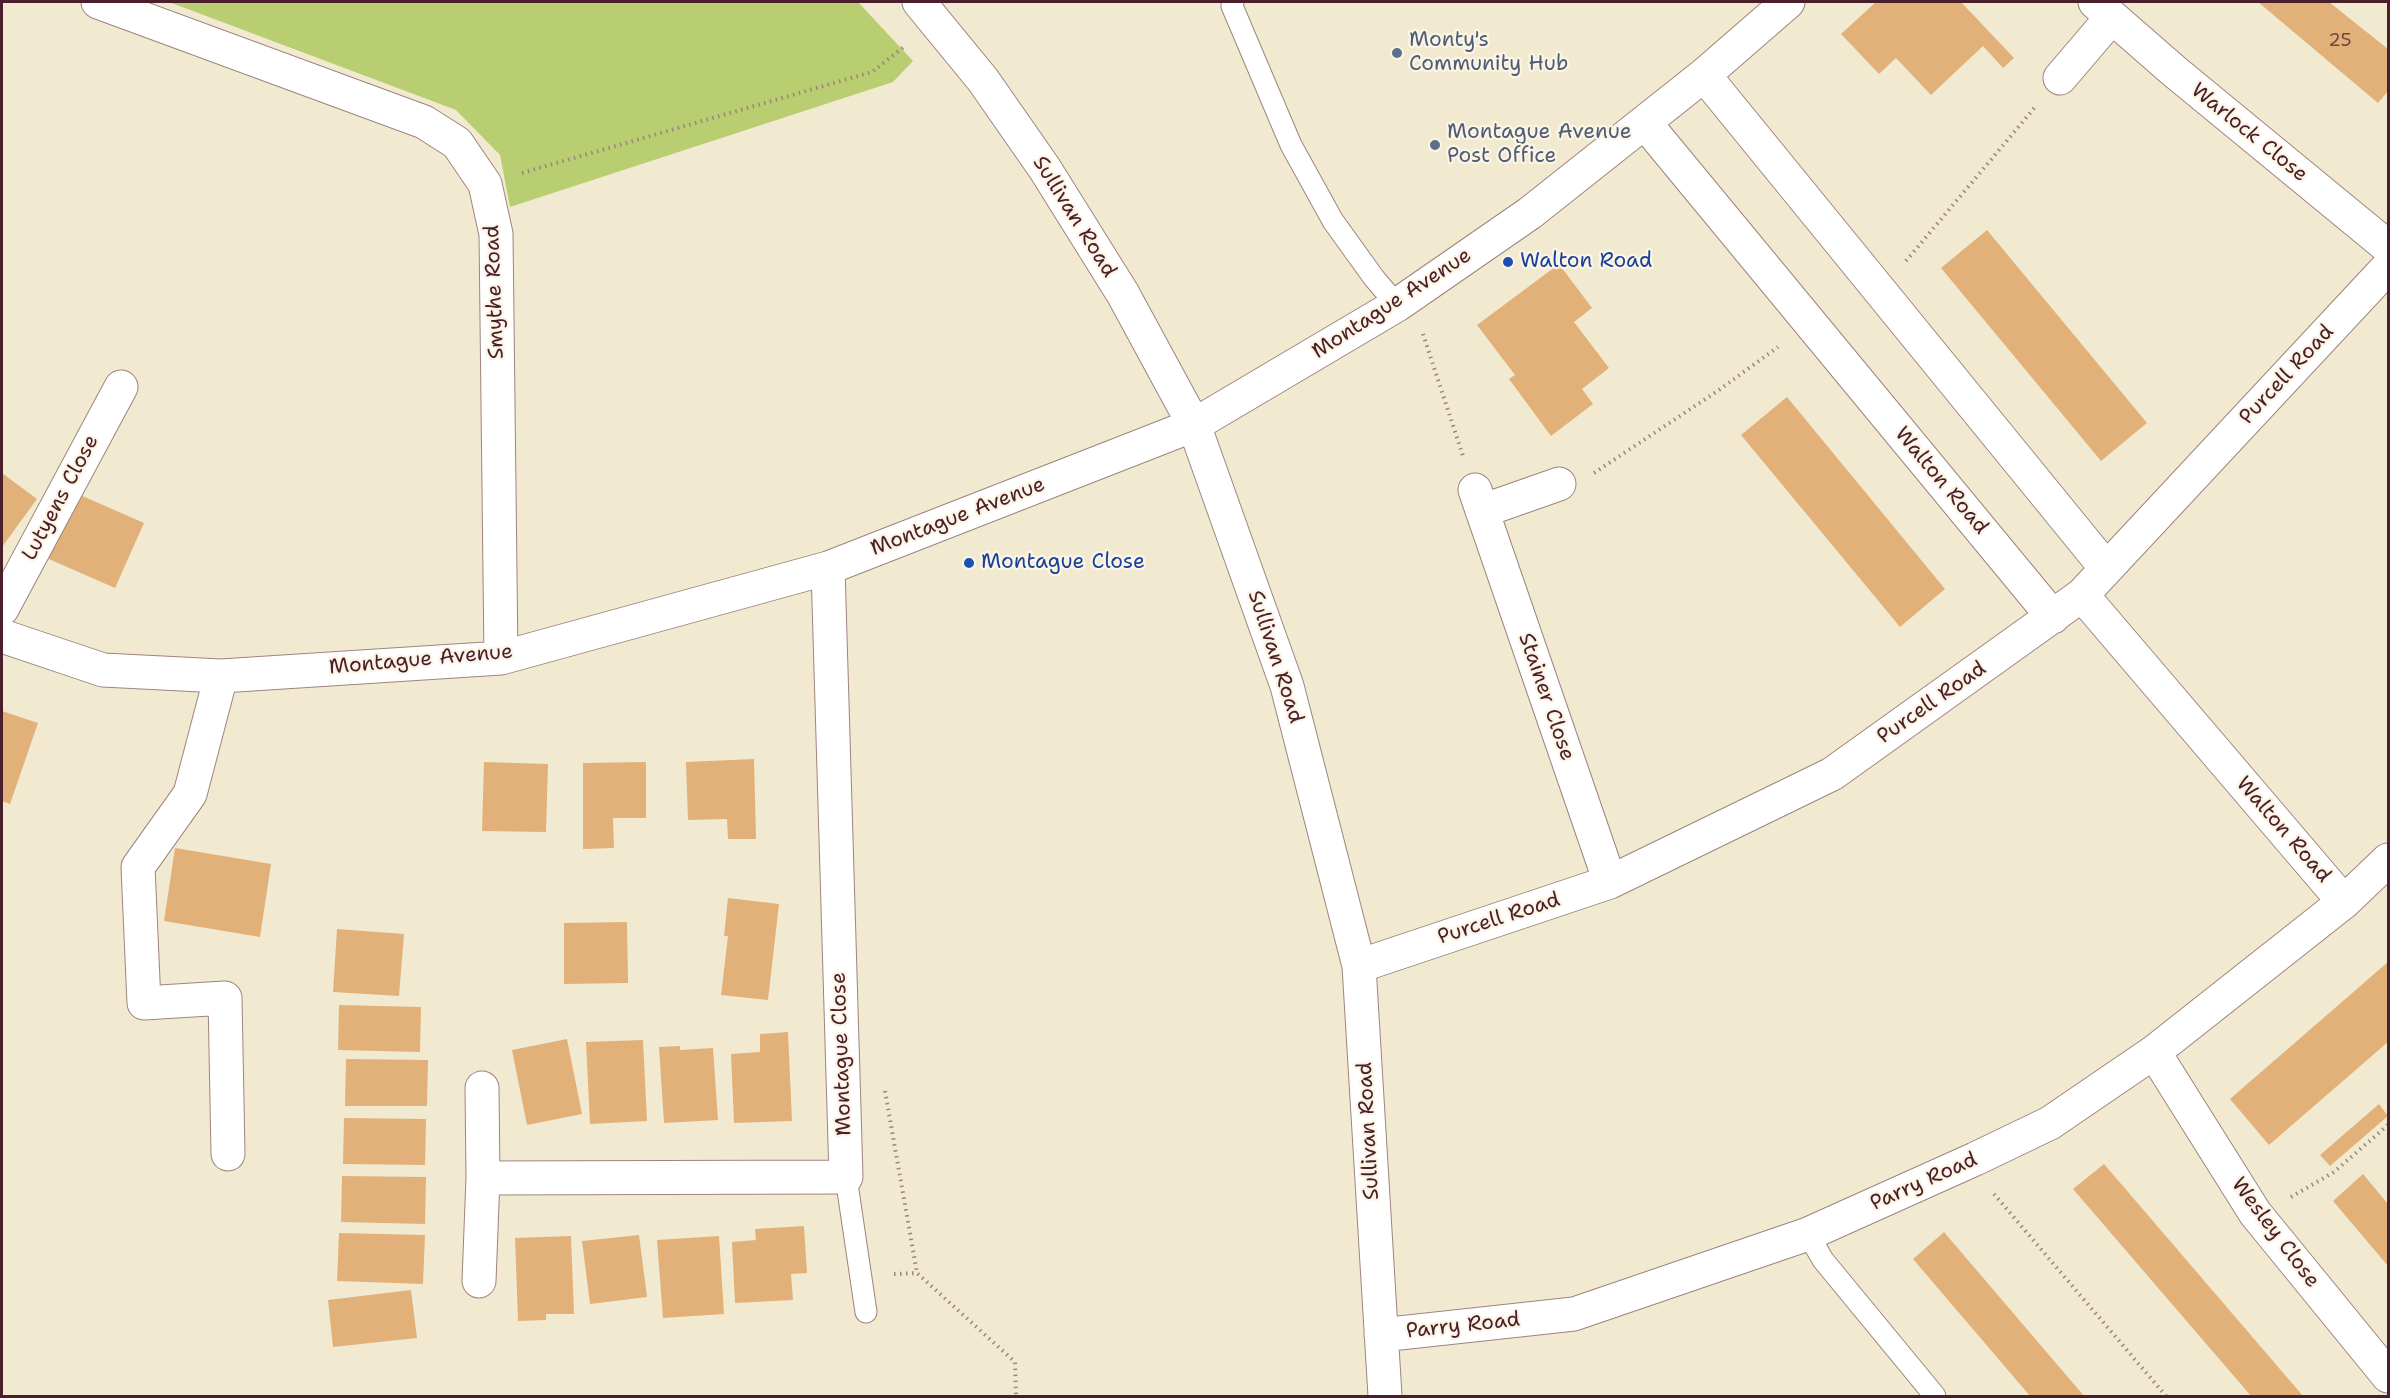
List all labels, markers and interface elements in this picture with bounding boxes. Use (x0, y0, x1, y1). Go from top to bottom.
place label: Monty's Community Hub (1409, 28, 1568, 78)
house number: 25 (2328, 30, 2352, 52)
marker: Monty's Community Hub (1390, 46, 1404, 60)
street label: Warlock Close (2186, 78, 2312, 188)
place label: Montague Avenue Post Office (1447, 120, 1632, 170)
marker: Montague Avenue Post Office (1428, 138, 1442, 152)
street label: Sullivan Road (1027, 152, 1121, 282)
street label: Smythe Road (480, 224, 510, 360)
street label: Montague Avenue (1308, 243, 1476, 365)
place label: Walton Road (1520, 249, 1652, 275)
marker: Walton Road (1501, 255, 1515, 269)
street label: Purcell Road (2234, 320, 2340, 430)
street label: Walton Road (1889, 422, 1993, 540)
street label: Lutyens Close (17, 431, 105, 565)
street label: Montague Avenue (867, 472, 1049, 562)
place label: Montague Close (981, 550, 1145, 576)
marker: Montague Close (962, 556, 976, 570)
street label: Sullivan Road (1242, 587, 1308, 727)
street label: Stainer Close (1512, 630, 1580, 764)
street label: Montague Avenue (328, 639, 514, 681)
street label: Purcell Road (1873, 656, 1991, 750)
street label: Walton Road (2230, 772, 2336, 888)
street label: Purcell Road (1435, 887, 1563, 951)
street label: Montague Close (827, 972, 857, 1136)
street label: Sullivan Road (1353, 1061, 1385, 1201)
street label: Parry Road (1867, 1147, 1981, 1217)
street label: Wesley Close (2225, 1173, 2325, 1293)
street label: Parry Road (1405, 1307, 1521, 1345)

